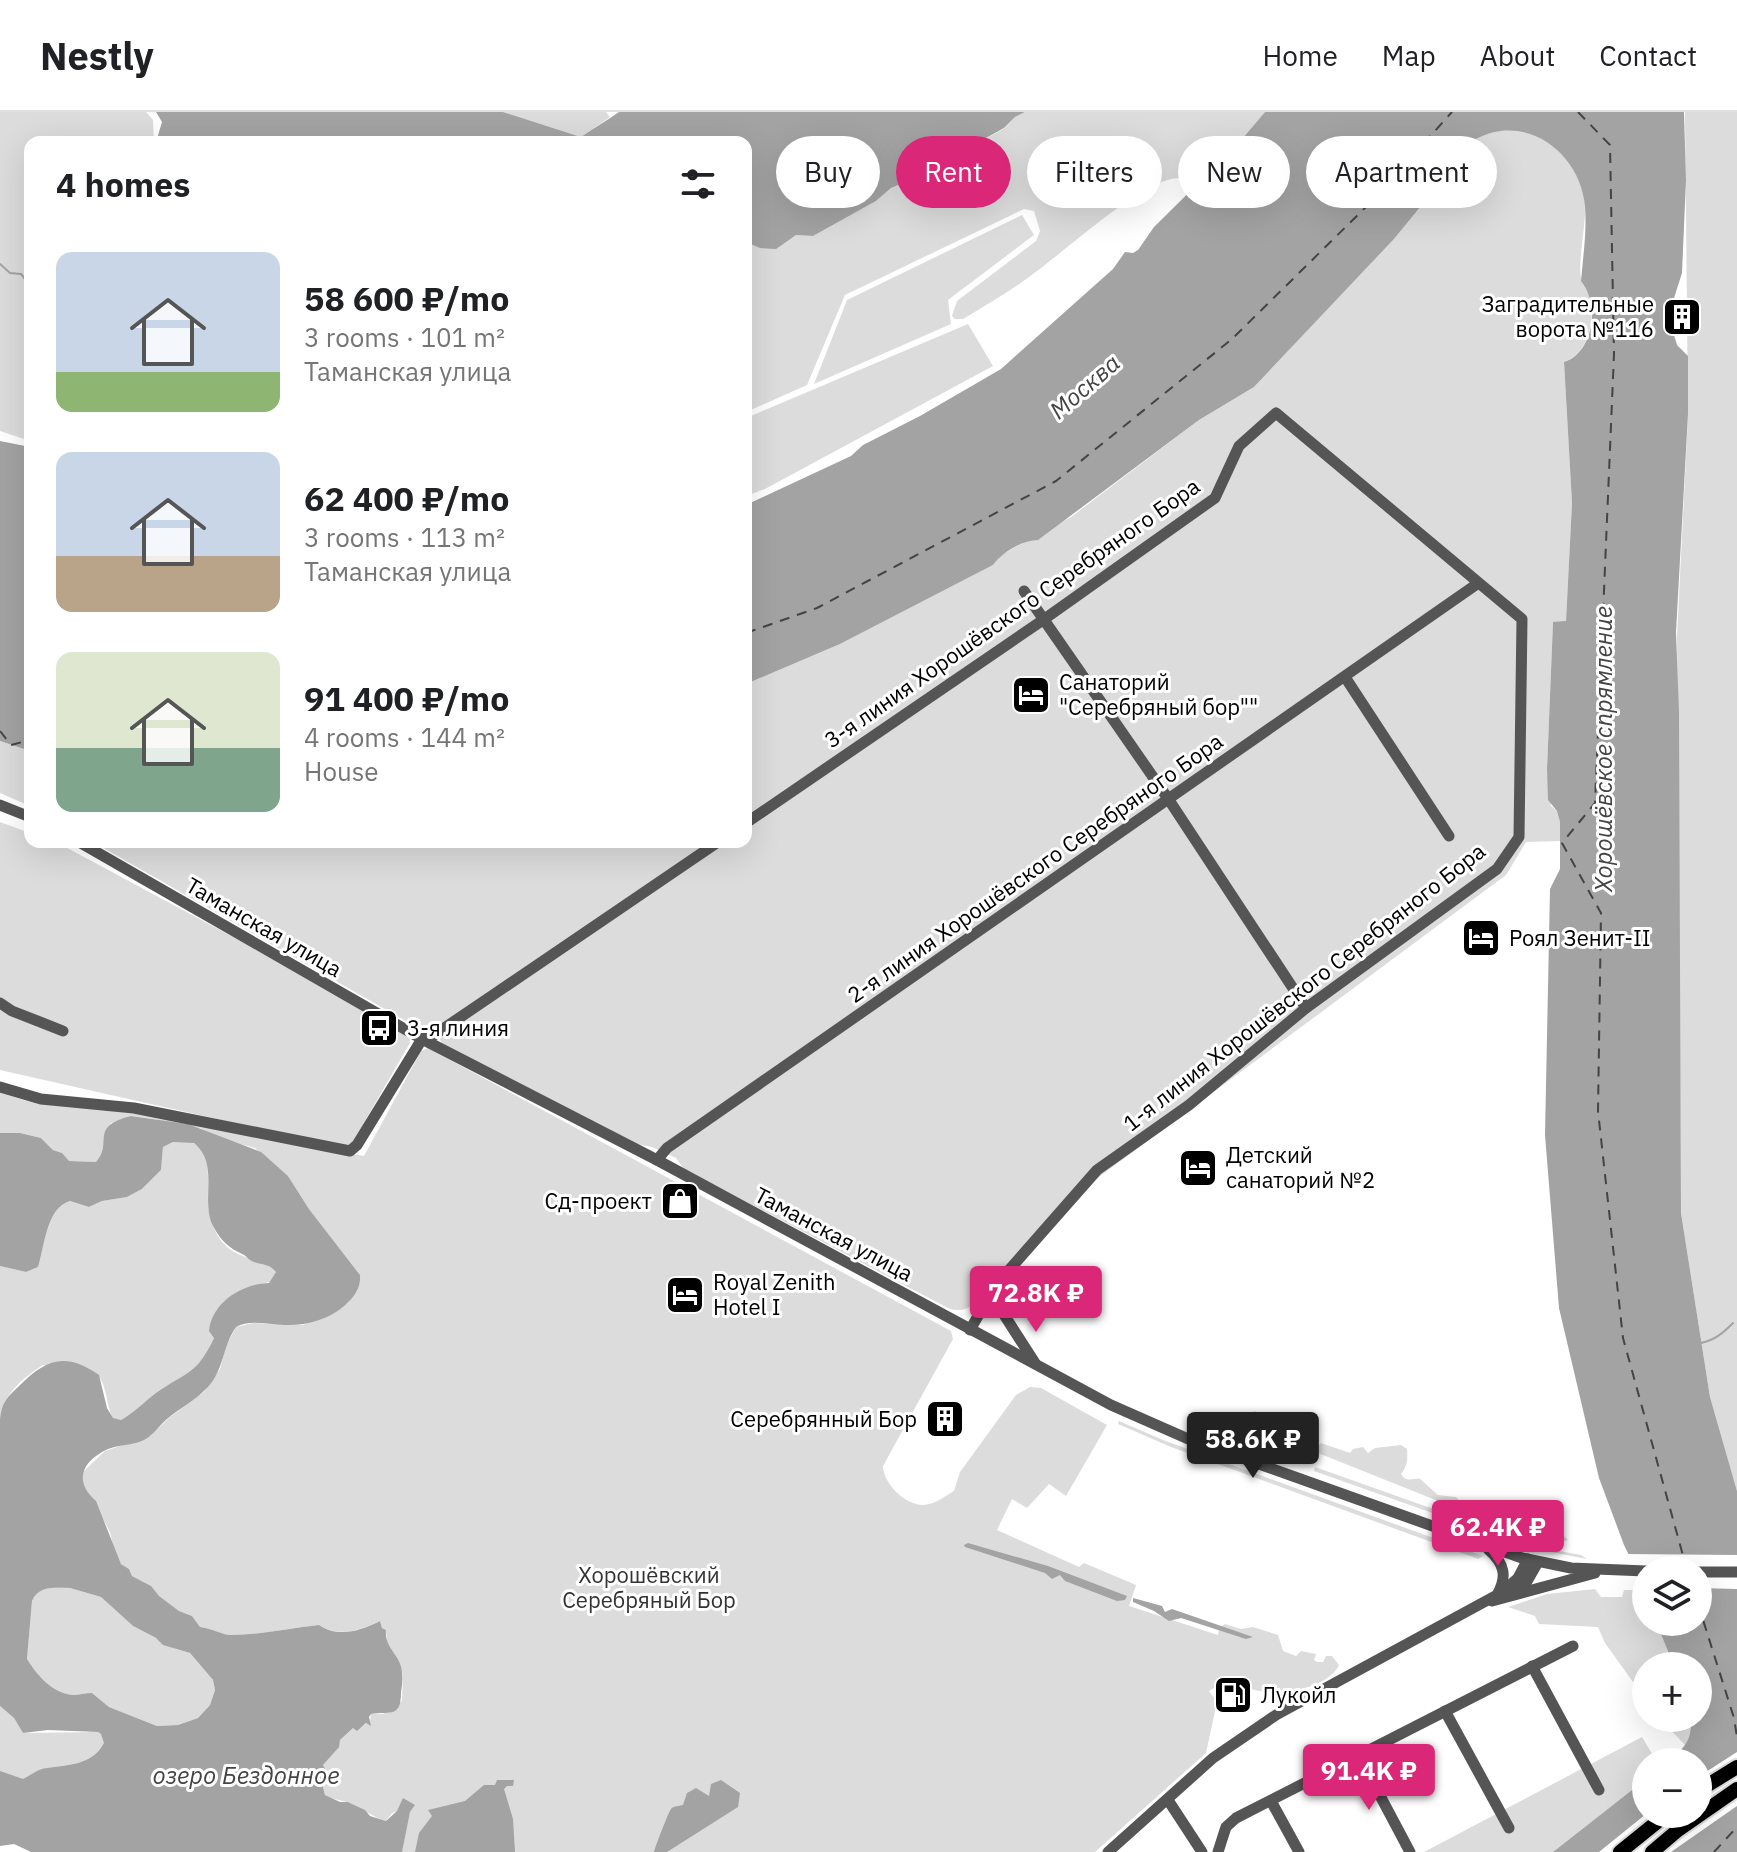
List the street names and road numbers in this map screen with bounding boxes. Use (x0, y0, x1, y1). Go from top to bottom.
street label: 3-я линия Хорошёвского Серебряного Бора (818, 471, 1205, 754)
street label: 2-я линия Хорошёвского Серебряного Бора (841, 726, 1228, 1009)
street label: 1-я линия Хорошёвского Серебряного Бора (1117, 836, 1491, 1137)
street label: Таманская улица (181, 870, 348, 983)
street label: Таманская улица (750, 1180, 919, 1288)

